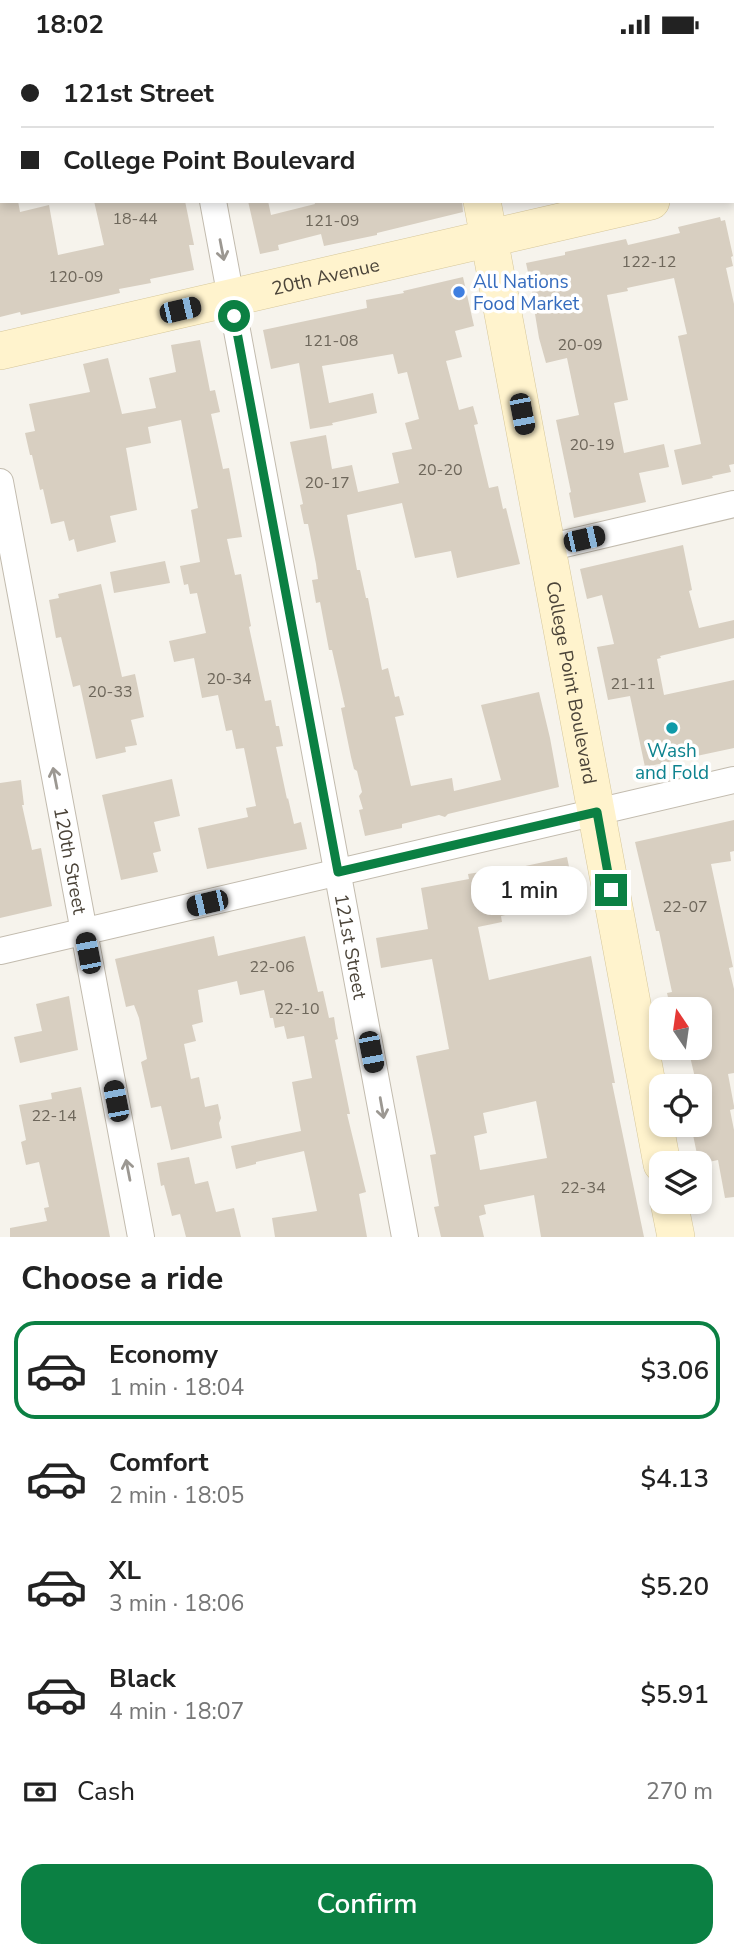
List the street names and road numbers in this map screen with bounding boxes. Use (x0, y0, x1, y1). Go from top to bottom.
street label: 20th Avenue (269, 252, 382, 302)
street label: College Point Boulevard (539, 579, 603, 787)
street label: 120th Street (47, 805, 92, 917)
street label: 121st Street (328, 892, 373, 1002)

